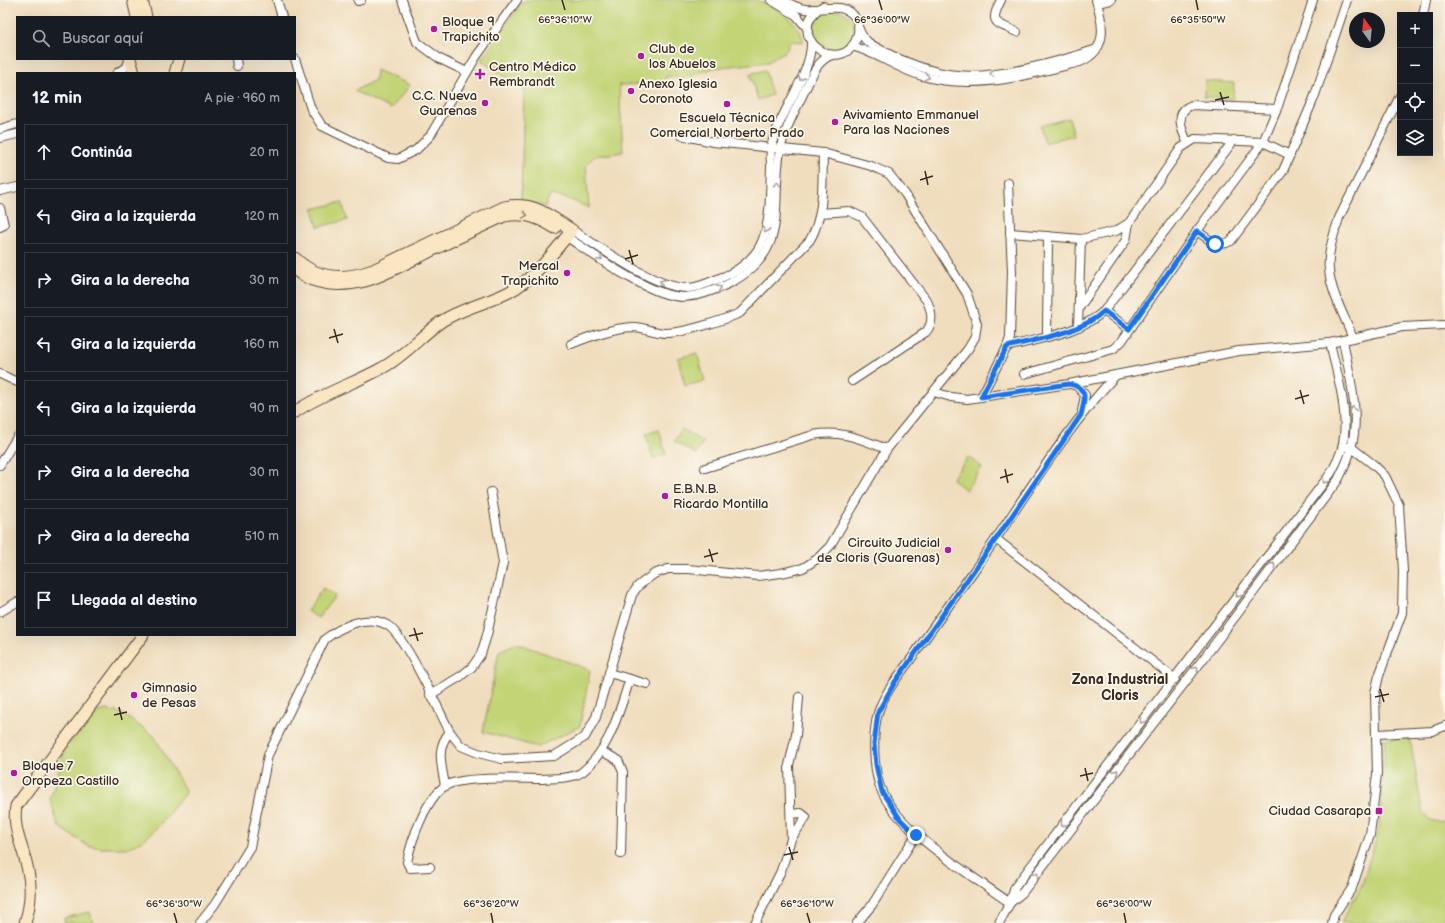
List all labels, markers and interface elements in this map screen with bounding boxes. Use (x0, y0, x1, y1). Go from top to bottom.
north arrow (1349, 12, 1385, 48)
map controls (1397, 12, 1433, 156)
button: + (1397, 12, 1433, 48)
place label: Bloque 9 Trapichito (442, 14, 500, 45)
text: 66°36'10"W (538, 14, 592, 26)
text: 66°36'00"W (854, 14, 910, 26)
text: 66°35'50"W (1170, 14, 1226, 26)
search box (16, 16, 296, 60)
marker: Bloque 9 Trapichito (429, 24, 439, 34)
icon: search (30, 27, 52, 49)
text: Buscar aquí (62, 29, 143, 48)
place label: Club de los Abuelos (649, 41, 716, 72)
button: − (1397, 48, 1433, 84)
marker: Club de los Abuelos (636, 51, 646, 61)
place label: Centro Médico Rembrandt (489, 59, 576, 90)
marker: Centro Médico Rembrandt (474, 68, 486, 80)
one-way arrow (989, 69, 995, 78)
one-way arrow (923, 72, 930, 81)
one-way arrow (798, 74, 806, 82)
place label: Anexo Iglesia Coronoto (639, 76, 717, 107)
button: locate (1397, 84, 1433, 120)
marker: Anexo Iglesia Coronoto (626, 86, 636, 96)
text: 12 min (32, 88, 82, 108)
place label: C.C. Nueva Guarenas (412, 88, 478, 119)
text: A pie · 960 m (204, 90, 280, 106)
marker: C.C. Nueva Guarenas (480, 98, 490, 108)
marker: Escuela Técnica Comercial Norberto Prado (722, 99, 732, 109)
place label: Avivamiento Emmanuel Para las Naciones (843, 107, 979, 138)
place label: Escuela Técnica Comercial Norberto Prado (650, 110, 804, 141)
marker: Avivamiento Emmanuel Para las Naciones (830, 117, 840, 127)
button: layers (1397, 120, 1433, 156)
icon: ahead (33, 141, 55, 163)
text: Continúa (71, 143, 132, 162)
text: 20 m (249, 144, 279, 160)
one-way arrow (773, 181, 782, 187)
icon: left (33, 205, 55, 227)
text: Gira a la izquierda (71, 207, 196, 226)
text: 120 m (244, 208, 279, 224)
one-way arrow (522, 210, 528, 219)
one-way arrow (762, 226, 771, 233)
route start (1206, 235, 1224, 253)
one-way arrow (595, 253, 602, 260)
place label: Mercal Trapichito (501, 258, 559, 289)
marker: Mercal Trapichito (562, 268, 572, 278)
icon: right (33, 269, 55, 291)
text: Gira a la derecha (71, 271, 190, 290)
text: 30 m (249, 272, 279, 288)
one-way arrow (659, 279, 666, 287)
one-way arrow (715, 284, 722, 292)
icon: left (33, 333, 55, 355)
text: Gira a la izquierda (71, 335, 196, 354)
text: 160 m (244, 336, 279, 352)
icon: left (33, 397, 55, 419)
text: Gira a la izquierda (71, 399, 196, 418)
text: 90 m (250, 400, 279, 416)
one-way arrow (1349, 406, 1358, 412)
icon: right (33, 461, 55, 483)
text: Gira a la derecha (71, 463, 190, 482)
text: 30 m (249, 464, 279, 480)
one-way arrow (1323, 476, 1330, 483)
place label: E.B.N.B. Ricardo Montilla (673, 481, 768, 512)
marker: E.B.N.B. Ricardo Montilla (660, 491, 670, 501)
icon: right (33, 525, 55, 547)
text: Gira a la derecha (71, 527, 190, 546)
text: 510 m (245, 528, 279, 544)
place label: Circuito Judicial de Cloris (Guarenas) (817, 535, 940, 566)
marker: Circuito Judicial de Cloris (Guarenas) (943, 545, 953, 555)
one-way arrow (1268, 563, 1275, 570)
icon: arrive (33, 589, 55, 611)
text: Llegada al destino (71, 591, 197, 610)
one-way arrow (1236, 591, 1243, 598)
one-way arrow (1191, 667, 1198, 674)
district label: Zona Industrial Cloris (1072, 671, 1168, 704)
place label: Gimnasio de Pesas (142, 680, 197, 711)
marker: Gimnasio de Pesas (129, 690, 139, 700)
one-way arrow (1140, 716, 1147, 723)
place label: Bloque 7 Oropeza Castillo (22, 758, 119, 789)
marker: Bloque 7 Oropeza Castillo (9, 768, 19, 778)
one-way arrow (1111, 769, 1118, 776)
place label: Ciudad Casarapa (1269, 803, 1371, 819)
marker: Ciudad Casarapa (1374, 806, 1384, 816)
one-way arrow (1061, 819, 1068, 826)
route end (907, 826, 925, 844)
one-way arrow (1031, 872, 1038, 879)
text: 66°36'30"W (146, 898, 202, 910)
text: 66°36'20"W (463, 898, 519, 910)
text: 66°36'10"W (780, 898, 834, 910)
text: 66°36'00"W (1096, 898, 1152, 910)

